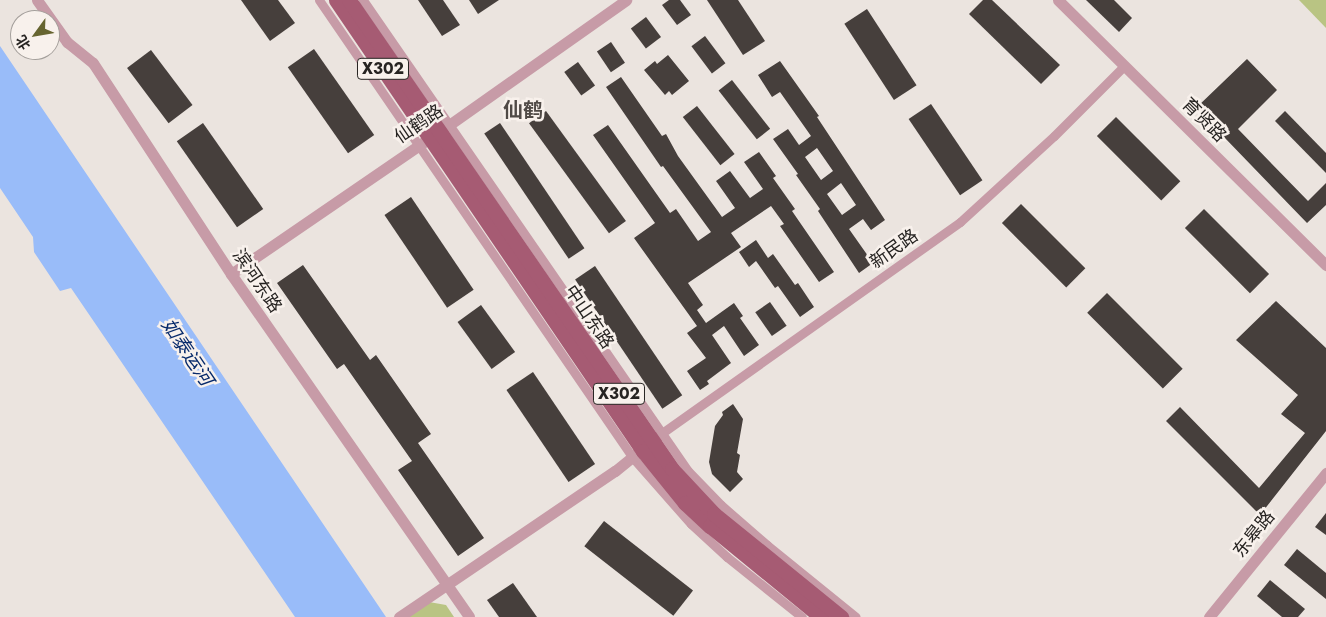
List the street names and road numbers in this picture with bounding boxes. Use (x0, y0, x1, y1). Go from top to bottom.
road number: X302 (357, 56, 409, 82)
street label: 育贤路 (1177, 93, 1231, 147)
street label: 仙鹤路 (391, 100, 447, 148)
street label: 新民路 (866, 225, 922, 273)
street label: 滨河东路 (228, 245, 286, 317)
street label: 中山东路 (560, 281, 618, 353)
road number: X302 (593, 380, 645, 408)
street label: 东皋路 (1229, 506, 1279, 562)

